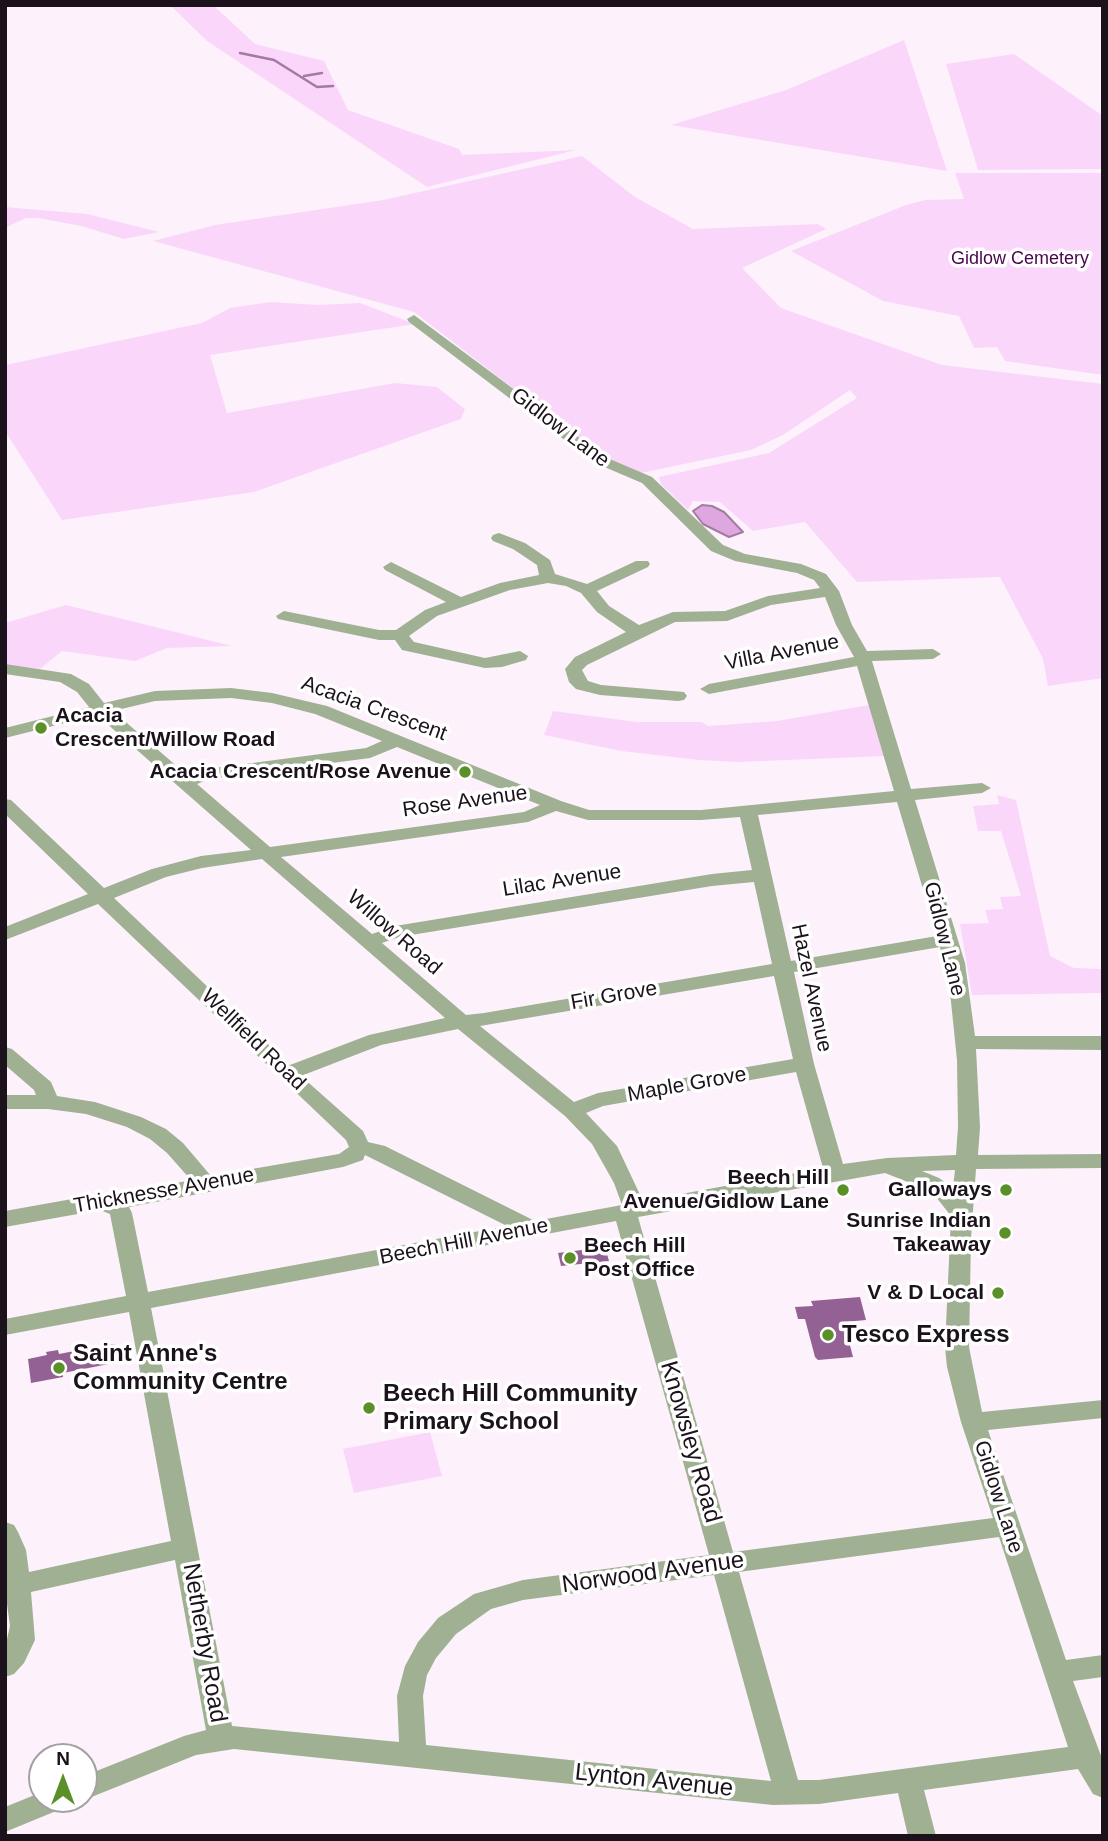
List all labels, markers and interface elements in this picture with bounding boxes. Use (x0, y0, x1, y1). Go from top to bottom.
park label: Gidlow Cemetery (951, 248, 1089, 270)
street label: Gidlow Lane (506, 383, 614, 473)
street label: Villa Avenue (723, 630, 841, 676)
street label: Acacia Crescent (298, 671, 450, 747)
place label: Acacia Crescent/Willow Road (55, 703, 275, 753)
marker: Acacia Crescent/Willow Road (33, 720, 49, 736)
place label: Acacia Crescent/Rose Avenue (149, 759, 451, 785)
marker: Acacia Crescent/Rose Avenue (457, 764, 473, 780)
street label: Rose Avenue (401, 781, 529, 823)
street label: Lilac Avenue (501, 859, 623, 903)
street label: Gidlow Lane (918, 879, 970, 999)
street label: Willow Road (342, 885, 446, 981)
street label: Hazel Avenue (785, 922, 837, 1054)
street label: Fir Grove (569, 976, 659, 1016)
street label: Wellfield Road (196, 984, 310, 1096)
street label: Maple Grove (626, 1062, 748, 1108)
street label: Thicknesse Avenue (72, 1163, 256, 1219)
place label: Beech Hill Avenue/Gidlow Lane (623, 1165, 829, 1215)
place label: Galloways (888, 1177, 992, 1203)
marker: Beech Hill Avenue/Gidlow Lane (835, 1182, 851, 1198)
marker: Galloways (998, 1182, 1014, 1198)
place label: Sunrise Indian Takeaway (846, 1208, 991, 1258)
street label: Beech Hill Avenue (378, 1213, 550, 1271)
marker: Sunrise Indian Takeaway (997, 1225, 1013, 1241)
place label: Beech Hill Post Office (584, 1233, 695, 1283)
marker: Beech Hill Post Office (562, 1250, 578, 1266)
place label: V & D Local (867, 1280, 984, 1306)
marker: V & D Local (990, 1285, 1006, 1301)
place label: Tesco Express (842, 1321, 1010, 1349)
marker: Tesco Express (820, 1327, 836, 1343)
place label: Saint Anne's Community Centre (73, 1340, 288, 1396)
street label: Knowsley Road (653, 1358, 727, 1526)
marker: Saint Anne's Community Centre (51, 1360, 67, 1376)
place label: Beech Hill Community Primary School (383, 1380, 638, 1436)
marker: Beech Hill Community Primary School (361, 1400, 377, 1416)
street label: Gidlow Lane (968, 1438, 1028, 1556)
street label: Norwood Avenue (560, 1546, 746, 1600)
street label: Netherby Road (176, 1561, 232, 1725)
north arrow (28, 1743, 98, 1813)
text: N (56, 1748, 70, 1769)
street label: Lynton Avenue (574, 1758, 734, 1804)

